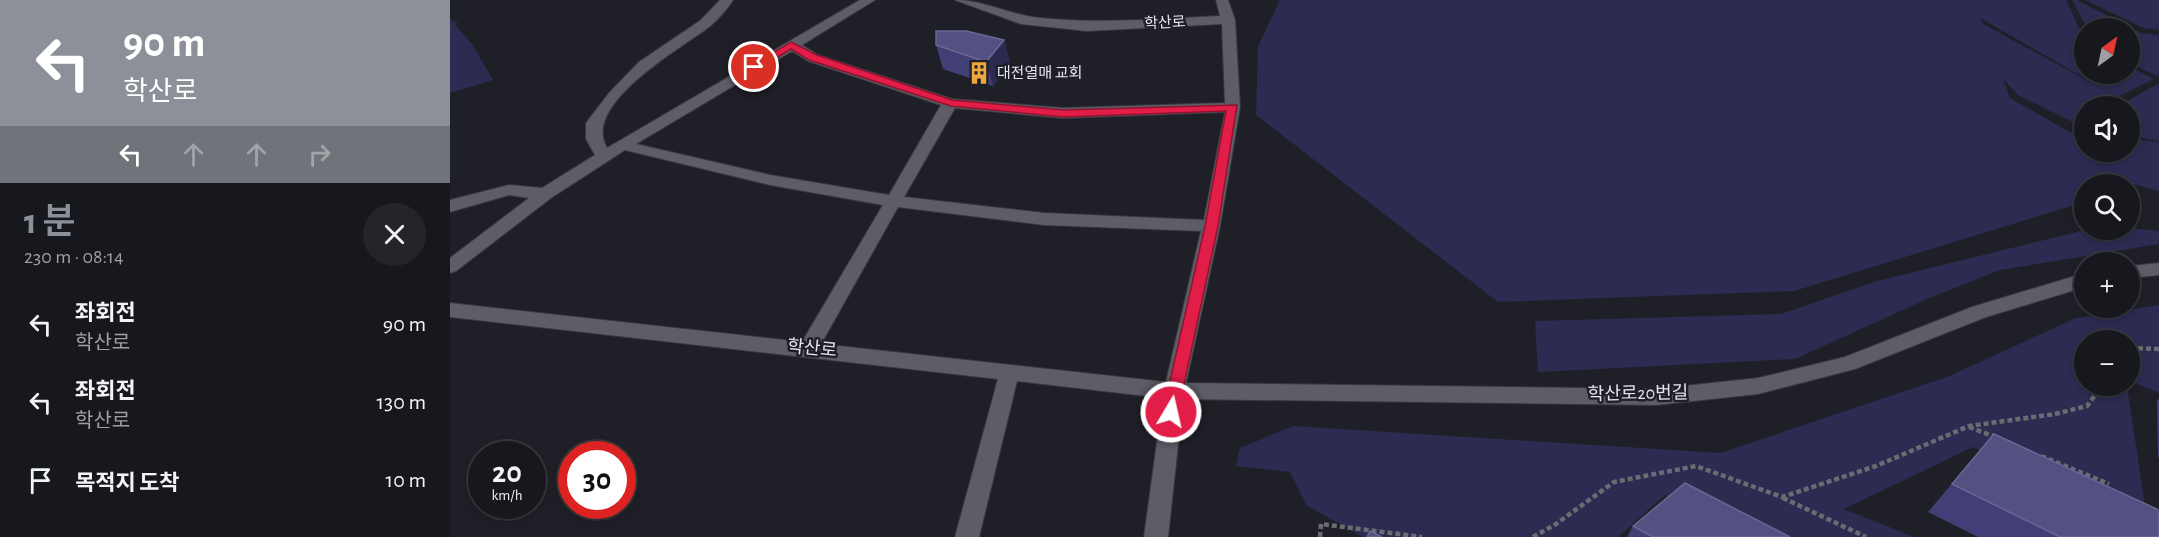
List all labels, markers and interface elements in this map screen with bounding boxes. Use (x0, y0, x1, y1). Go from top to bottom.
street label: 학산로 (1144, 12, 1186, 32)
north arrow (2074, 18, 2140, 84)
map controls (2074, 18, 2140, 396)
text: 90 m (123, 22, 205, 64)
icon: left (24, 24, 102, 102)
pin (728, 41, 779, 92)
icon: arrive (737, 50, 770, 83)
building icon: 대전열매 교회 (966, 60, 992, 86)
place label: 대전열매 교회 (997, 65, 1082, 81)
text: 학산로 (123, 78, 198, 105)
button: sound (2074, 96, 2140, 162)
icon: left (114, 138, 147, 171)
icon: ahead (177, 138, 210, 171)
icon: ahead (240, 138, 273, 171)
icon: right (303, 138, 336, 171)
button: search (2074, 174, 2140, 240)
button: close (363, 203, 426, 266)
text: 1 분 (24, 204, 76, 240)
text: 230 m · 08:14 (24, 247, 124, 267)
button: + (2074, 252, 2140, 318)
text: 좌회전 (75, 302, 136, 324)
icon: left (24, 308, 57, 341)
text: 90 m (383, 313, 426, 335)
button: − (2074, 330, 2140, 396)
text: 학산로 (75, 333, 130, 353)
street label: 학산로 (786, 336, 838, 361)
text: 좌회전 (75, 380, 136, 402)
position arrow (1139, 380, 1203, 444)
street label: 학산로20번길 (1588, 383, 1688, 404)
icon: left (24, 386, 57, 419)
text: 130 m (377, 391, 426, 413)
text: 학산로 (75, 411, 130, 431)
speed limit sign: 30 (558, 441, 636, 519)
text: 20 (492, 458, 522, 488)
icon: arrive (24, 464, 57, 497)
text: 10 m (386, 469, 426, 491)
text: 목적지 도착 (75, 472, 180, 494)
text: km/h (492, 488, 522, 503)

